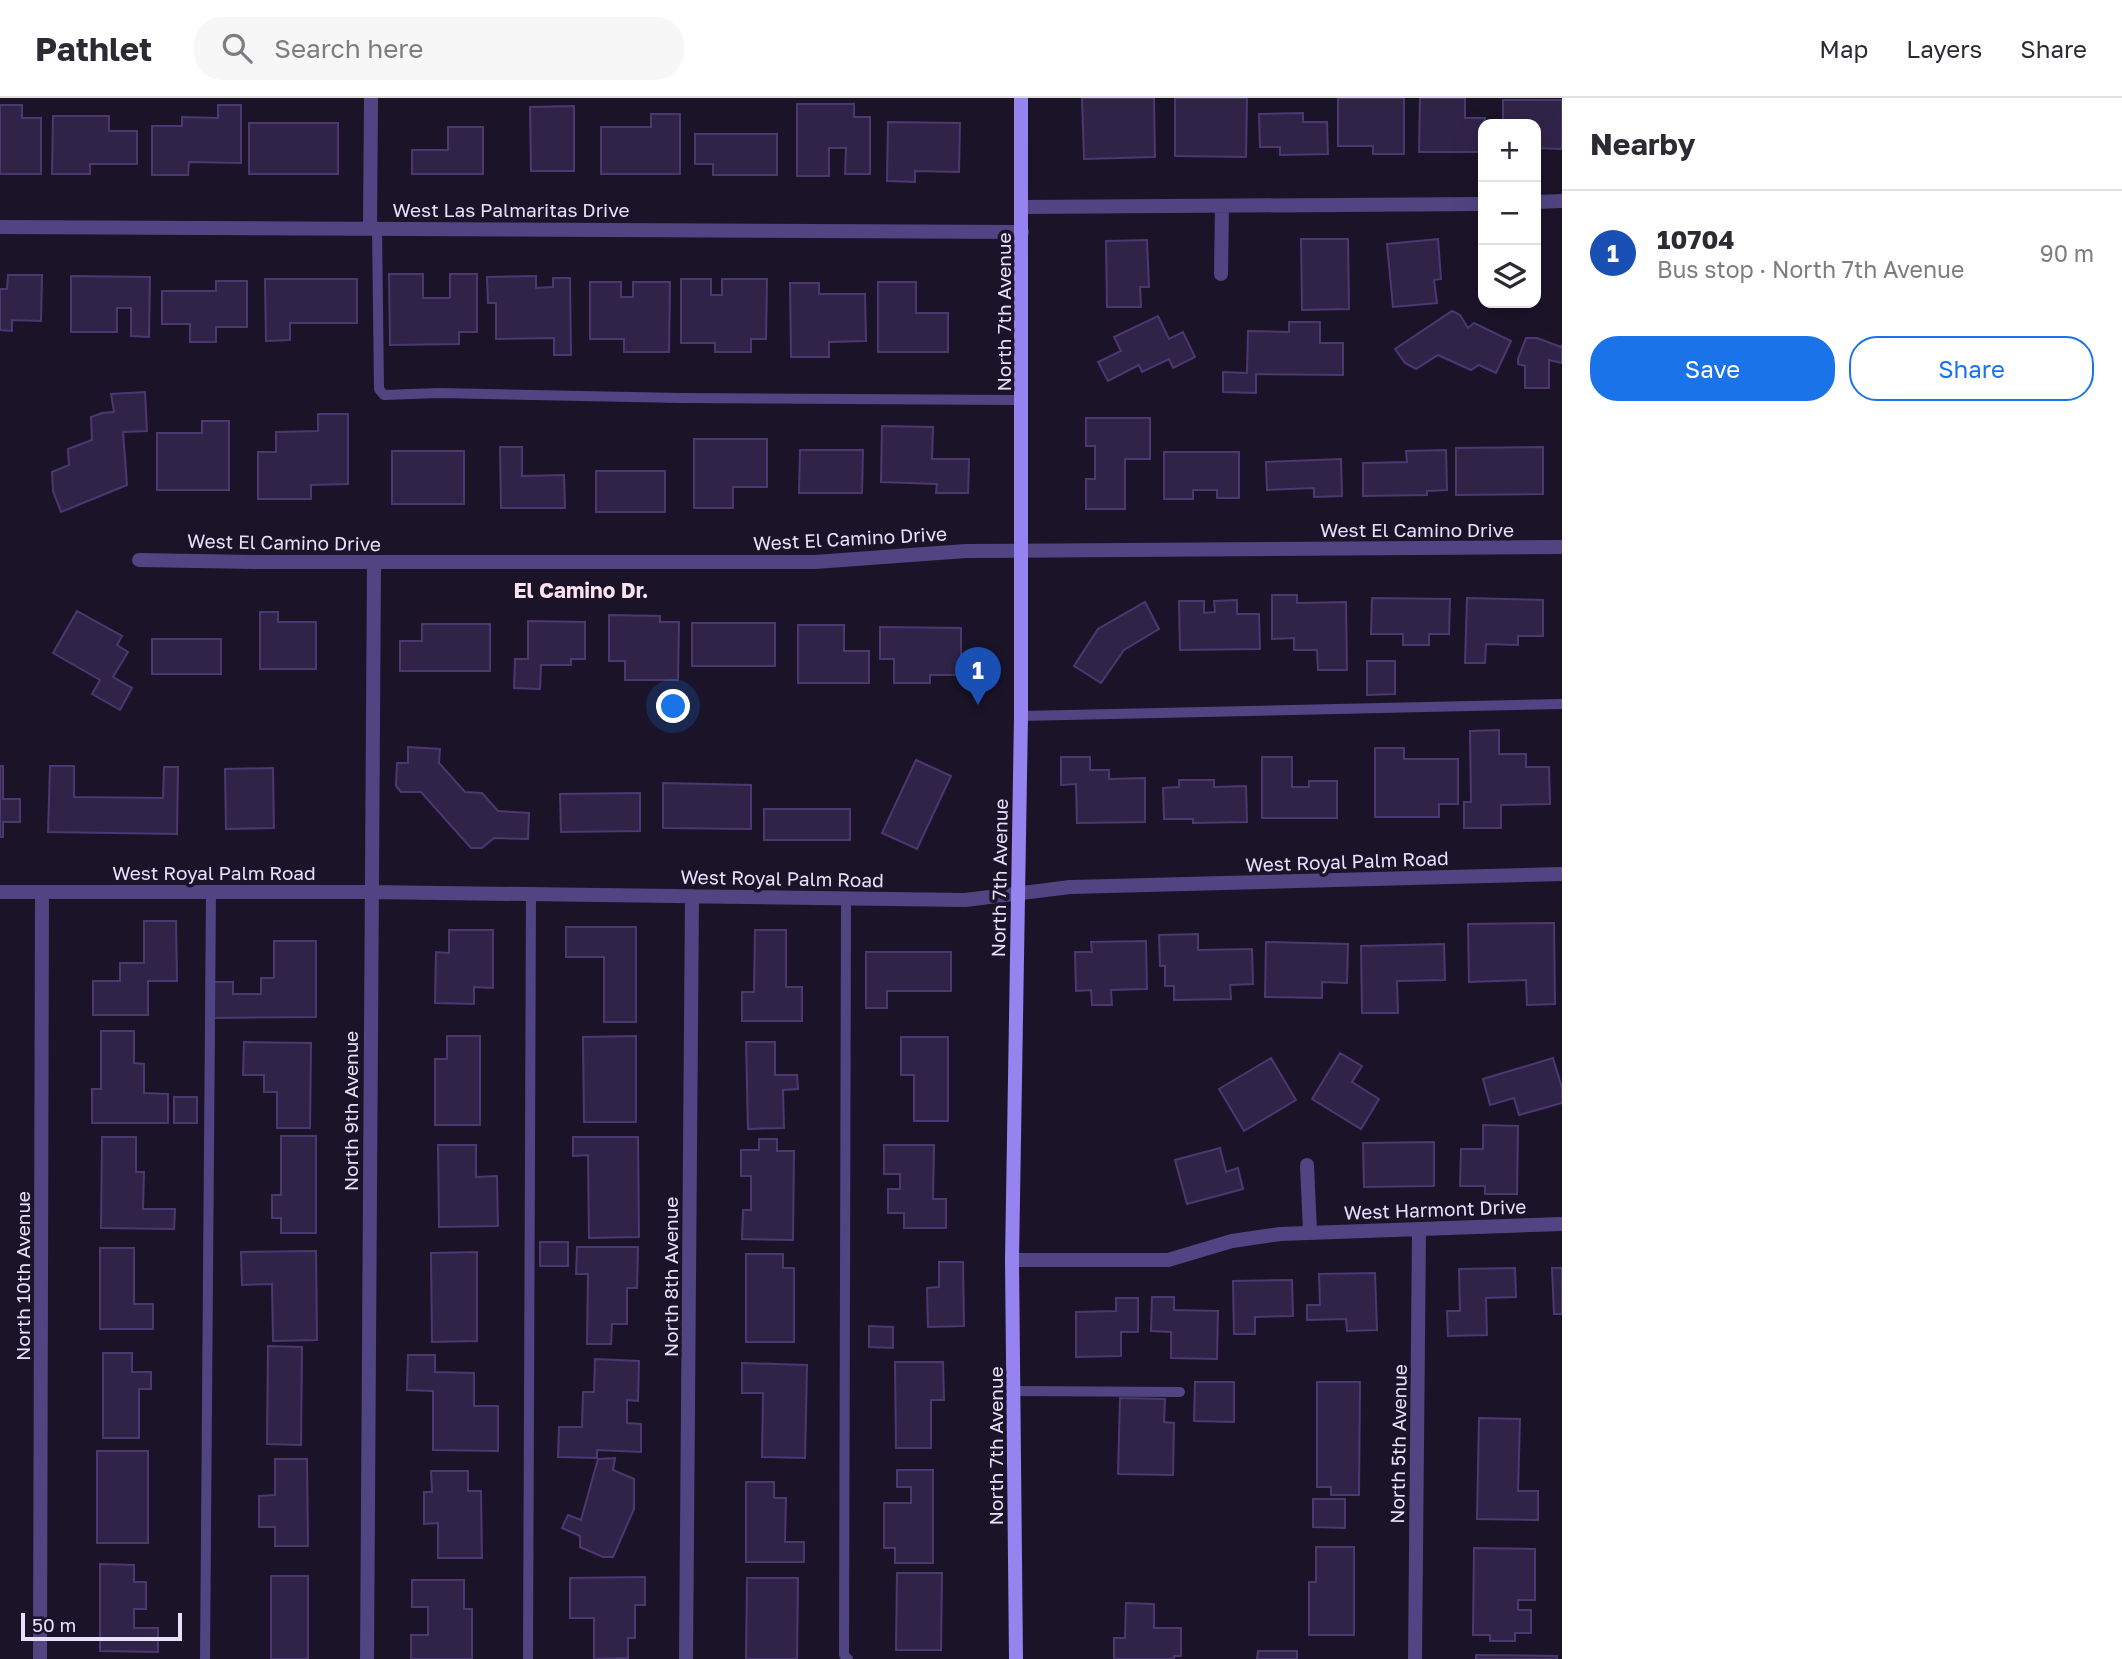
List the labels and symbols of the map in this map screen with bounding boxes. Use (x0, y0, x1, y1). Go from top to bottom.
street label: West Las Palmaritas Drive (393, 198, 629, 221)
street label: North 7th Avenue (992, 233, 1015, 391)
street label: West El Camino Drive (1320, 518, 1514, 541)
street label: West El Camino Drive (753, 521, 947, 555)
street label: West El Camino Drive (187, 529, 381, 555)
district label: El Camino Dr. (514, 577, 648, 603)
pin: 1 (955, 647, 1001, 705)
your location (656, 689, 690, 723)
street label: North 7th Avenue (986, 798, 1012, 958)
street label: West Royal Palm Road (1245, 846, 1449, 876)
street label: West Royal Palm Road (112, 861, 316, 884)
street label: West Royal Palm Road (680, 865, 884, 891)
street label: North 9th Avenue (339, 1031, 362, 1191)
street label: North 10th Avenue (11, 1191, 34, 1361)
street label: West Harmont Drive (1343, 1194, 1527, 1224)
street label: North 8th Avenue (659, 1197, 682, 1357)
street label: North 5th Avenue (1385, 1364, 1411, 1524)
street label: North 7th Avenue (984, 1367, 1007, 1525)
scale bar (21, 1610, 182, 1642)

